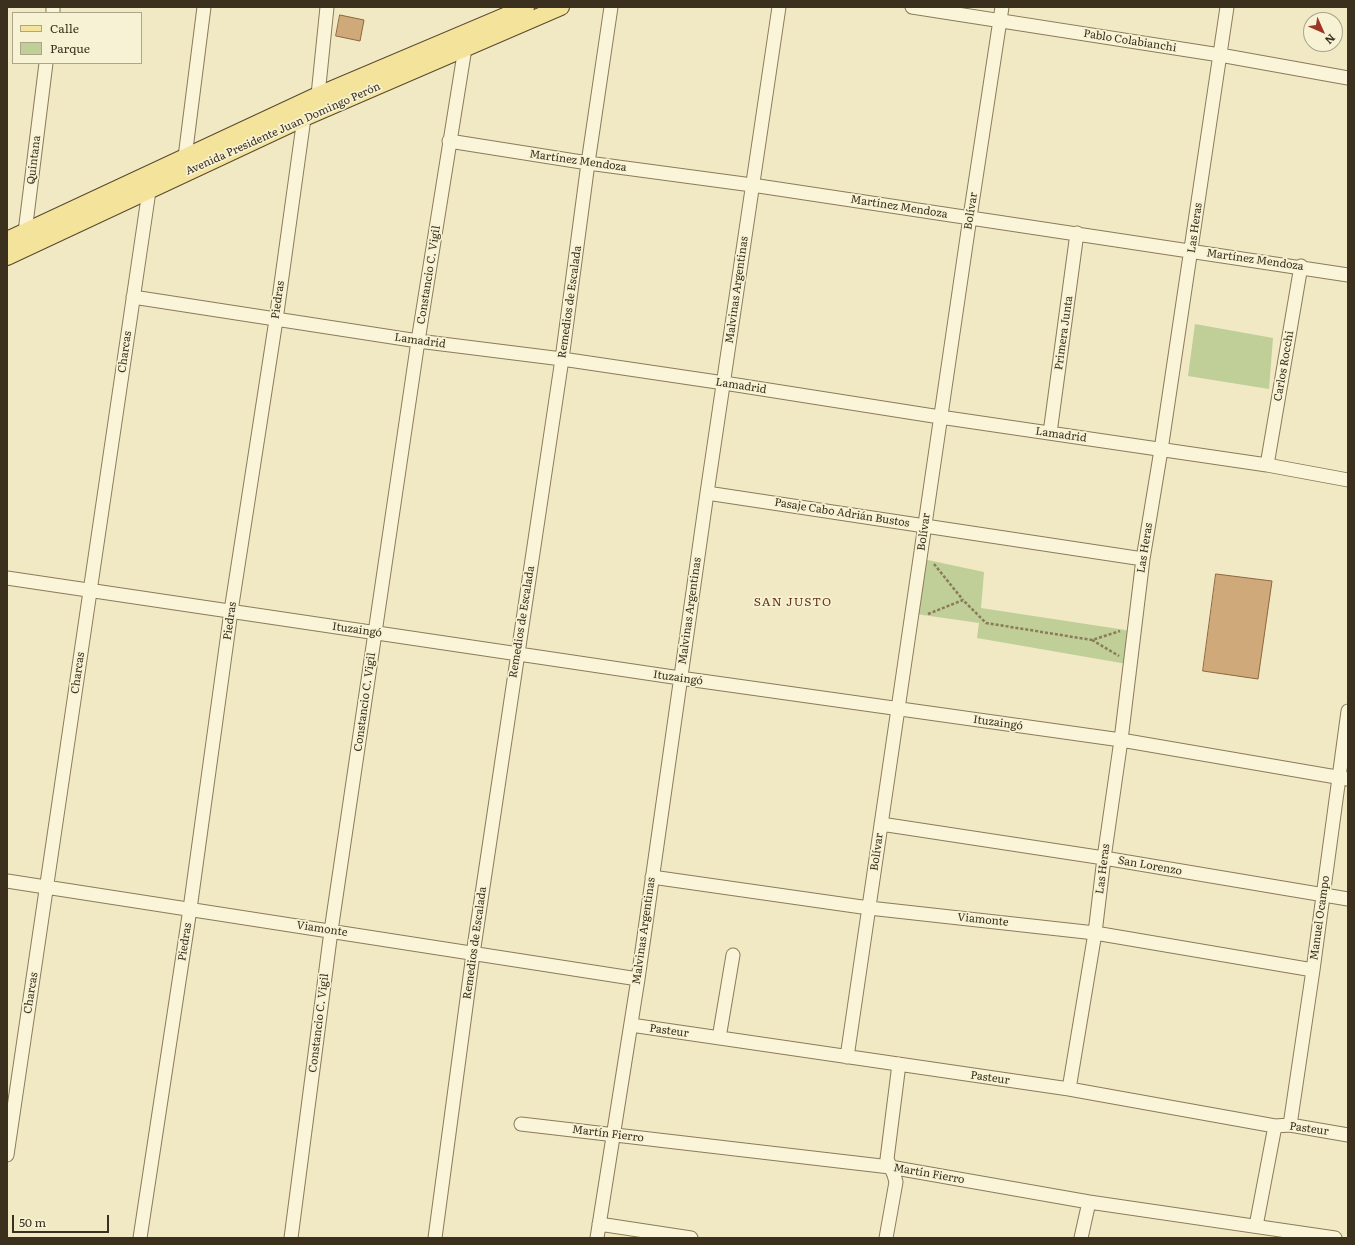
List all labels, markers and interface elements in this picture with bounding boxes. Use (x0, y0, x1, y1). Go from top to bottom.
legend (12, 12, 142, 64)
north arrow (1303, 12, 1343, 52)
text: Calle (50, 19, 79, 37)
street label: Pablo Colabianchi (1083, 27, 1177, 55)
text: N (1322, 31, 1340, 49)
text: Parque (50, 39, 90, 57)
street label: Avenida Presidente Juan Domingo Perón (183, 80, 383, 178)
street label: Quintana (24, 135, 44, 185)
street label: Martínez Mendoza (528, 148, 628, 174)
street label: Bolívar (962, 191, 980, 231)
street label: Martínez Mendoza (849, 193, 949, 221)
street label: Las Heras (1185, 202, 1205, 254)
street label: Constancio C. Vigil (415, 225, 443, 325)
street label: Malvinas Argentinas (723, 235, 751, 345)
street label: Remedios de Escalada (556, 245, 584, 359)
street label: Martínez Mendoza (1205, 247, 1305, 273)
street label: Piedras (269, 280, 287, 320)
street label: Primera Junta (1052, 295, 1076, 371)
street label: Charcas (116, 330, 134, 374)
street label: Carlos Rocchi (1271, 330, 1297, 402)
street label: Lamadrid (394, 331, 446, 351)
street label: Lamadrid (714, 375, 768, 397)
street label: Lamadrid (1035, 425, 1087, 445)
street label: Pasaje Cabo Adrián Bustos (774, 496, 910, 530)
street label: Bolívar (915, 512, 933, 552)
street label: Las Heras (1135, 522, 1155, 574)
street label: Malvinas Argentinas (676, 556, 704, 666)
street label: Remedios de Escalada (507, 565, 537, 679)
district label: SAN JUSTO (754, 595, 832, 609)
street label: Piedras (221, 601, 239, 641)
street label: Ituzaingó (331, 620, 383, 640)
street label: Charcas (69, 651, 87, 695)
street label: Constancio C. Vigil (352, 652, 378, 752)
street label: Ituzaingó (652, 668, 704, 688)
street label: Ituzaingó (972, 713, 1024, 733)
street label: Bolívar (868, 832, 886, 872)
street label: Las Heras (1093, 843, 1113, 895)
street label: San Lorenzo (1117, 854, 1183, 878)
street label: Manuel Ocampo (1308, 875, 1332, 961)
street label: Malvinas Argentinas (630, 876, 658, 986)
street label: Remedios de Escalada (461, 886, 489, 1000)
street label: Viamonte (957, 911, 1009, 929)
street label: Viamonte (296, 918, 348, 940)
street label: Piedras (175, 922, 195, 962)
street label: Charcas (21, 971, 41, 1015)
street label: Constancio C. Vigil (306, 973, 332, 1073)
street label: Pasteur (649, 1022, 689, 1040)
street label: Pasteur (970, 1069, 1010, 1087)
street label: Pasteur (1289, 1120, 1329, 1138)
street label: Martín Fierro (571, 1123, 645, 1145)
street label: Martín Fierro (892, 1161, 966, 1187)
scale bar (14, 1207, 111, 1233)
text: 50 m (19, 1213, 46, 1231)

